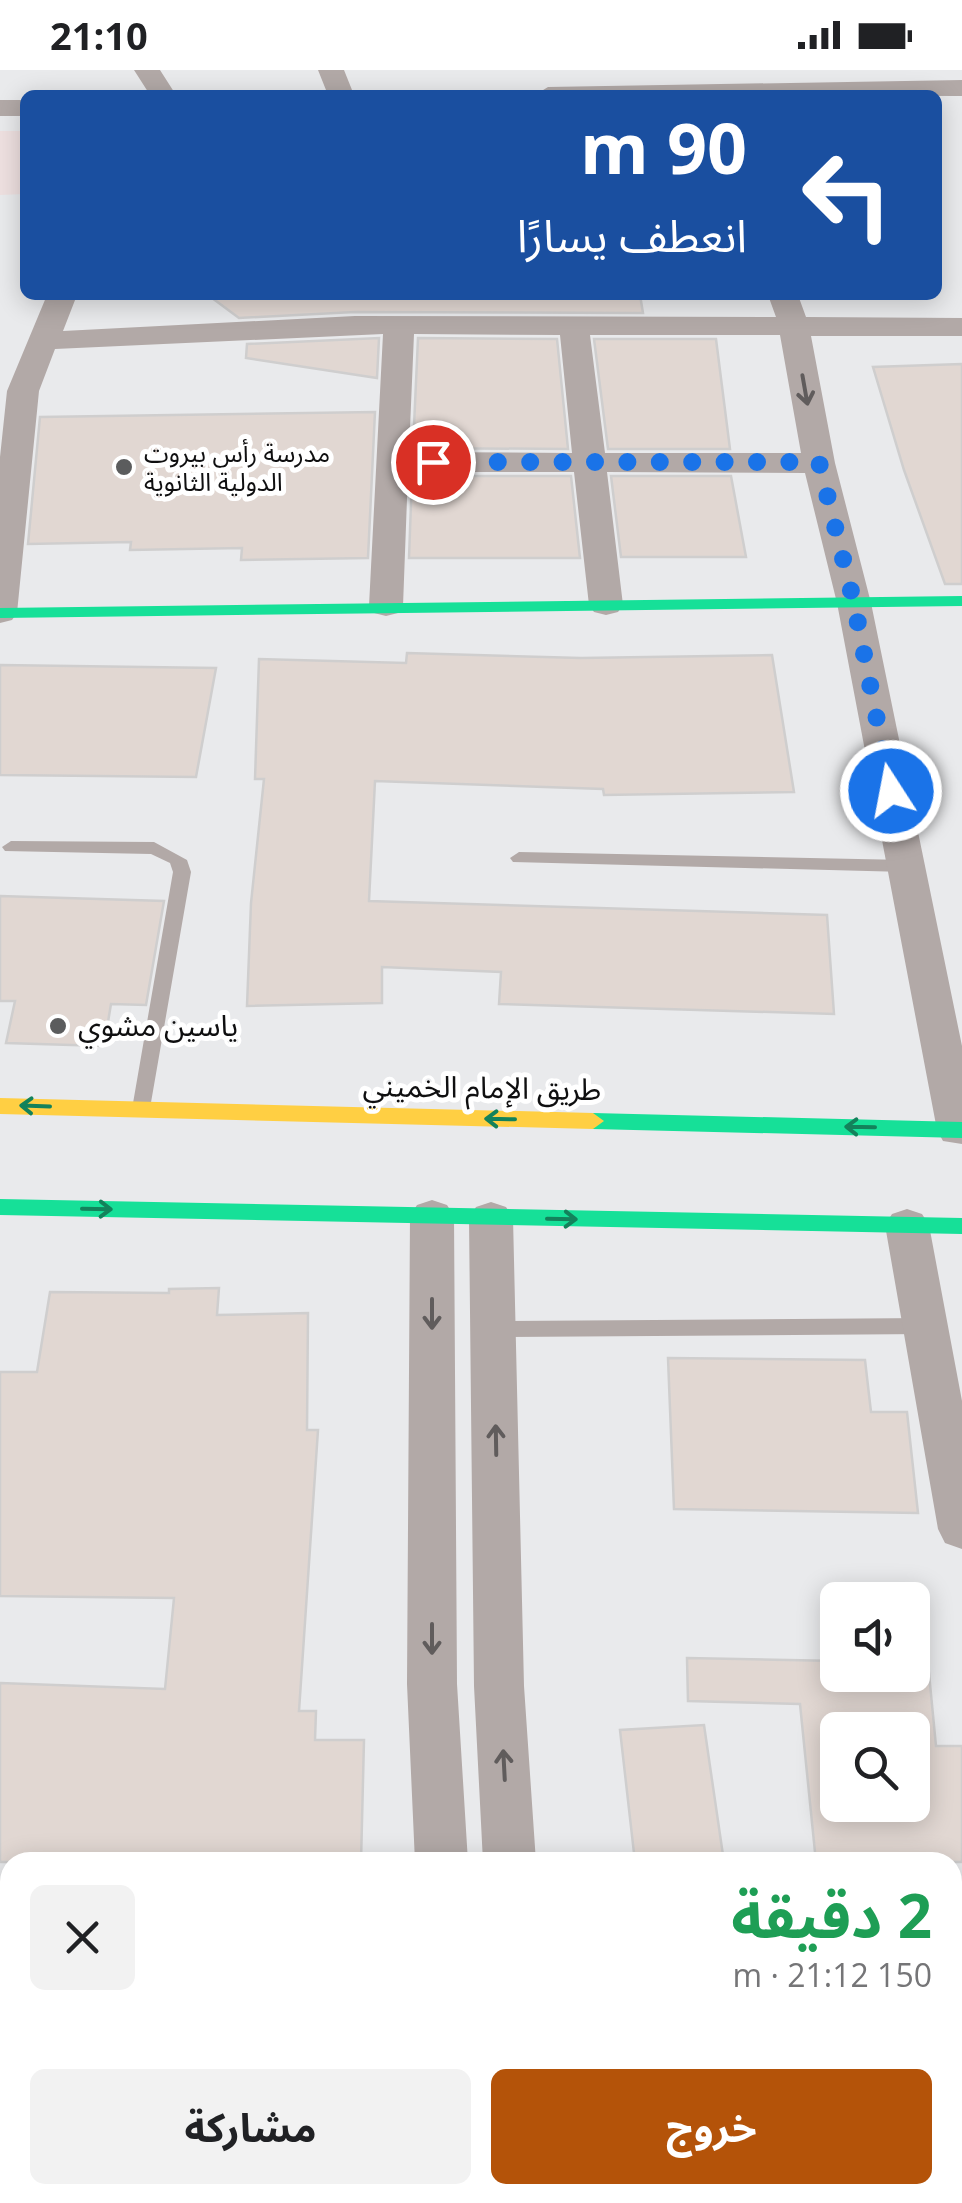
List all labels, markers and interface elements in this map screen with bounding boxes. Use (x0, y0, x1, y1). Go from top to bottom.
text: 21:10 (50, 9, 148, 61)
text: 90 m (580, 99, 747, 195)
icon: left (782, 130, 912, 260)
text: انعطف يسارًا (517, 204, 747, 265)
one-way arrow (797, 373, 816, 405)
pin (391, 420, 476, 505)
place label: مدرسة رأس بيروت الدولية الثانوية (144, 435, 330, 498)
icon: arrive (406, 435, 461, 490)
marker: مدرسة رأس بيروت الدولية الثانوية (113, 456, 135, 478)
position arrow (839, 739, 943, 843)
place label: ياسين مشوي (78, 1004, 238, 1049)
marker: ياسين مشوي (47, 1015, 69, 1037)
street label: طريق الإمام الخميني (362, 1064, 602, 1113)
one-way arrow (20, 1097, 52, 1116)
one-way arrow (485, 1109, 517, 1128)
one-way arrow (845, 1118, 877, 1137)
one-way arrow (81, 1199, 113, 1218)
one-way arrow (546, 1210, 578, 1228)
one-way arrow (422, 1296, 442, 1329)
one-way arrow (486, 1425, 506, 1458)
map controls (820, 1582, 930, 1822)
button: sound (820, 1582, 930, 1692)
one-way arrow (422, 1622, 442, 1654)
button: search (820, 1712, 930, 1822)
one-way arrow (494, 1750, 513, 1782)
text: 2 دقيقة (731, 1874, 932, 1956)
button: close (30, 1885, 135, 1990)
text: 150 m · 21:12 (733, 1953, 932, 1996)
button: مشاركة (30, 2069, 471, 2184)
button: خروج (491, 2069, 932, 2184)

